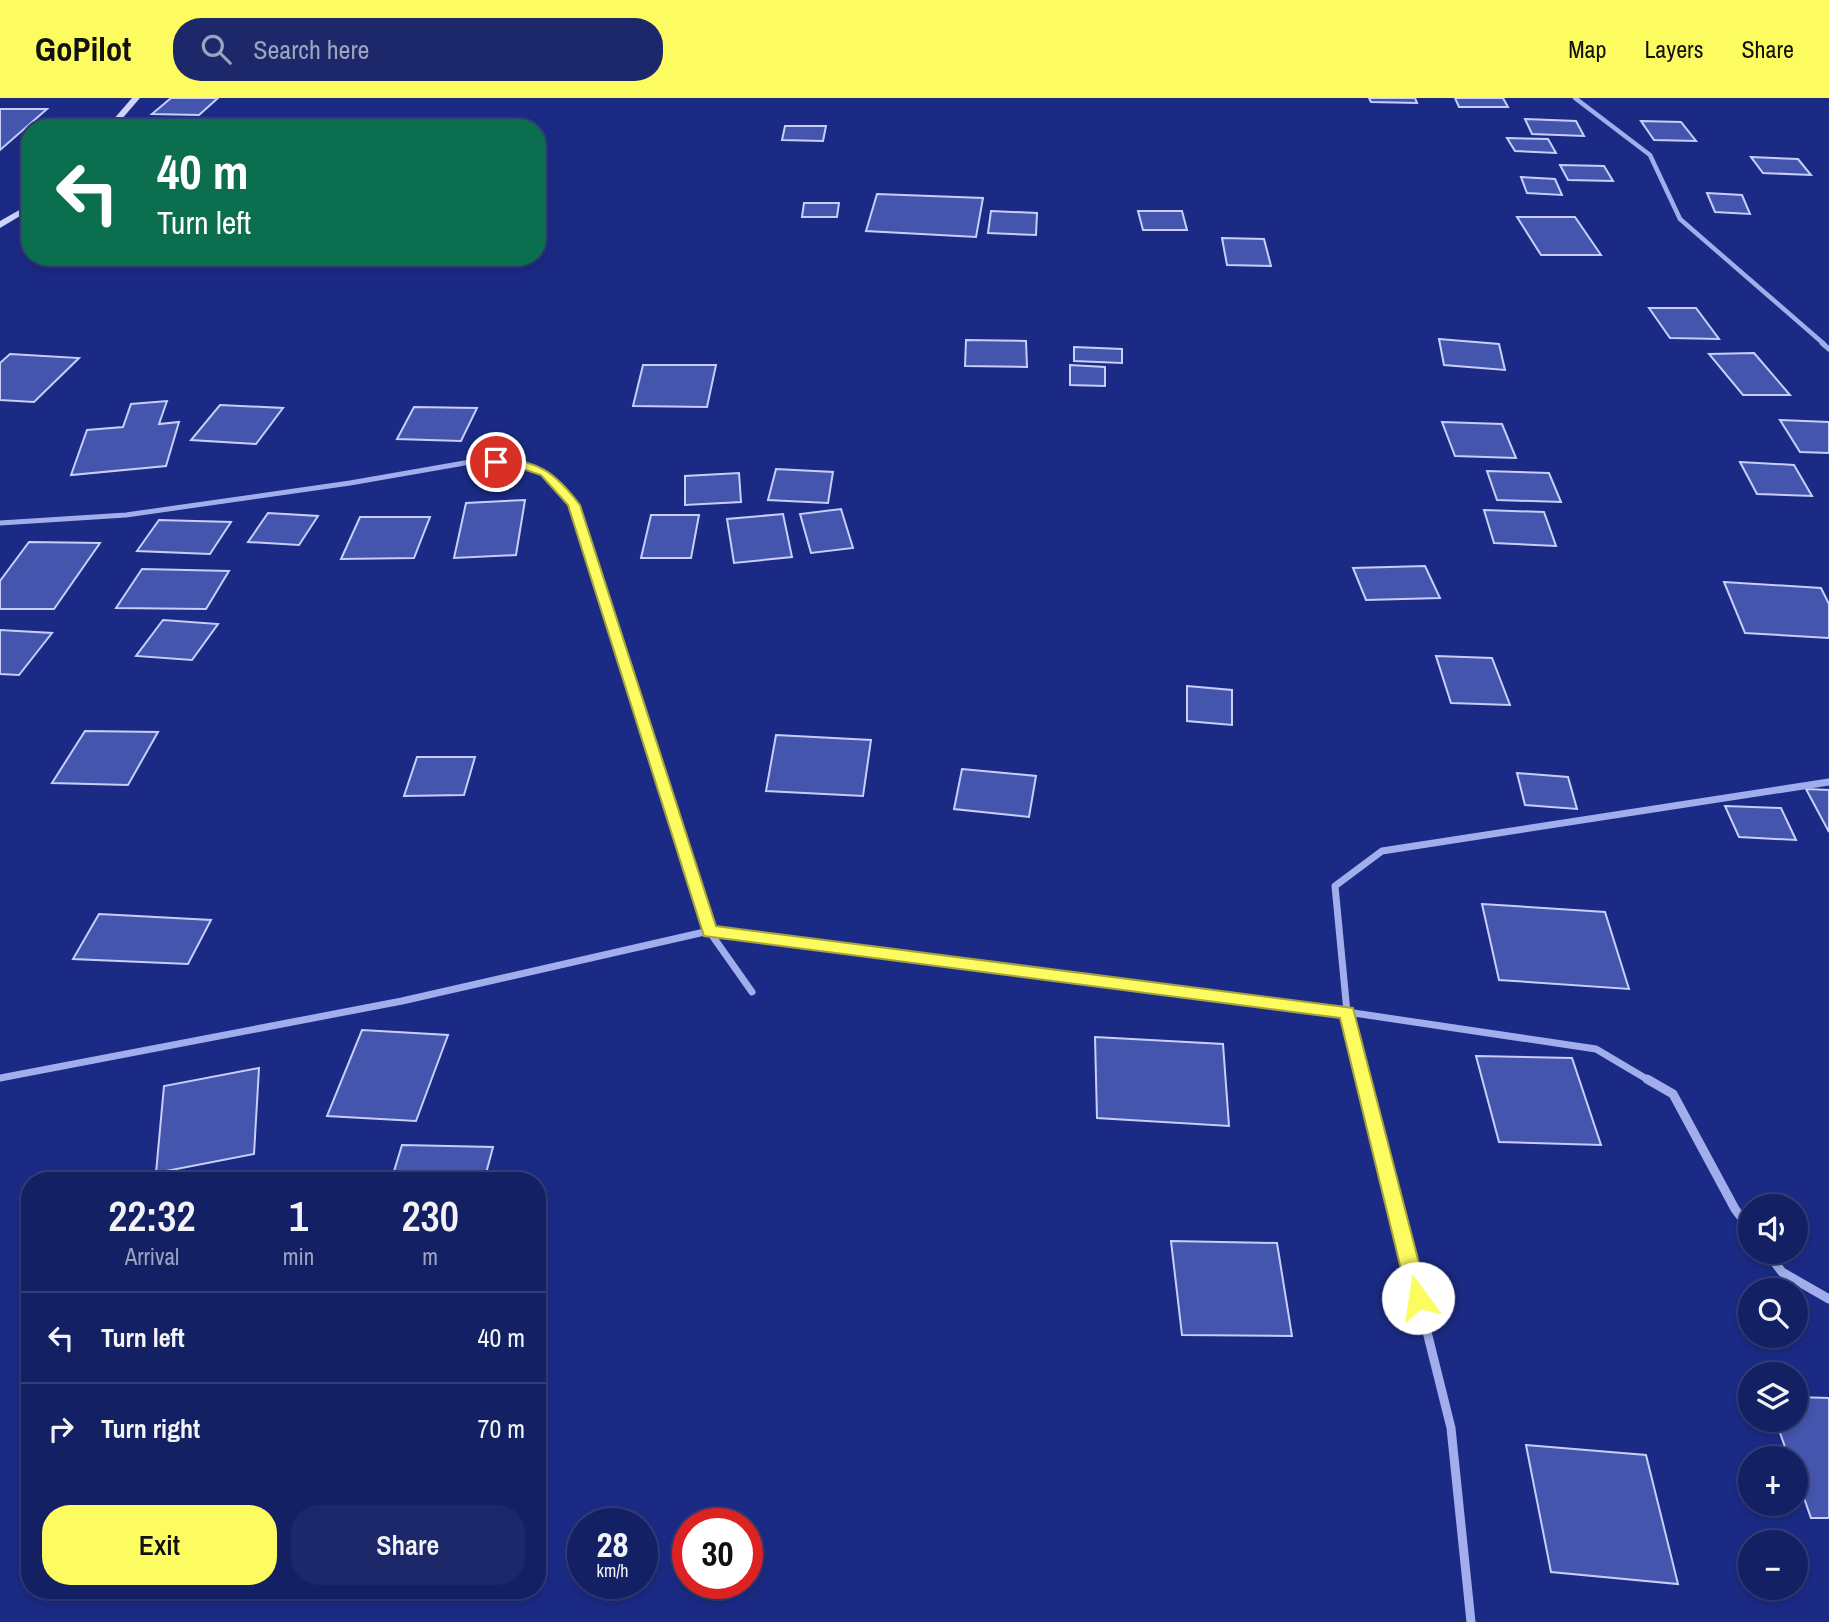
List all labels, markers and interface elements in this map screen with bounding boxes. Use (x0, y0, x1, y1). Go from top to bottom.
search box (173, 18, 663, 81)
text: GoPilot (35, 27, 131, 71)
icon: search (197, 30, 235, 68)
text: Search here (253, 32, 369, 67)
text: Map (1568, 33, 1606, 65)
text: Layers (1644, 33, 1703, 65)
text: Share (1741, 33, 1794, 65)
text: 40 m (157, 138, 249, 204)
icon: left (42, 147, 133, 238)
text: Turn left (157, 201, 251, 244)
pin (466, 432, 526, 492)
icon: arrive (477, 443, 515, 481)
text: 22:32 (108, 1188, 196, 1244)
text: 1 (289, 1188, 308, 1244)
text: 230 (401, 1188, 459, 1244)
map controls (1738, 1194, 1808, 1600)
button: sound (1738, 1194, 1808, 1264)
text: Arrival (125, 1241, 179, 1272)
text: min (283, 1241, 314, 1272)
text: m (422, 1241, 438, 1272)
position arrow (1381, 1261, 1455, 1335)
button: search (1738, 1278, 1808, 1348)
icon: left (42, 1319, 80, 1357)
text: Turn left (101, 1320, 185, 1355)
text: 40 m (478, 1320, 525, 1355)
button: layers (1738, 1362, 1808, 1432)
icon: right (42, 1410, 80, 1448)
text: Turn right (101, 1411, 200, 1446)
text: 70 m (478, 1411, 525, 1446)
button: + (1738, 1446, 1808, 1516)
button: Exit (42, 1505, 277, 1585)
button: Share (291, 1505, 525, 1585)
speed limit sign: 30 (672, 1508, 763, 1599)
text: 28 (597, 1521, 628, 1568)
button: − (1738, 1530, 1808, 1600)
text: km/h (597, 1558, 629, 1583)

